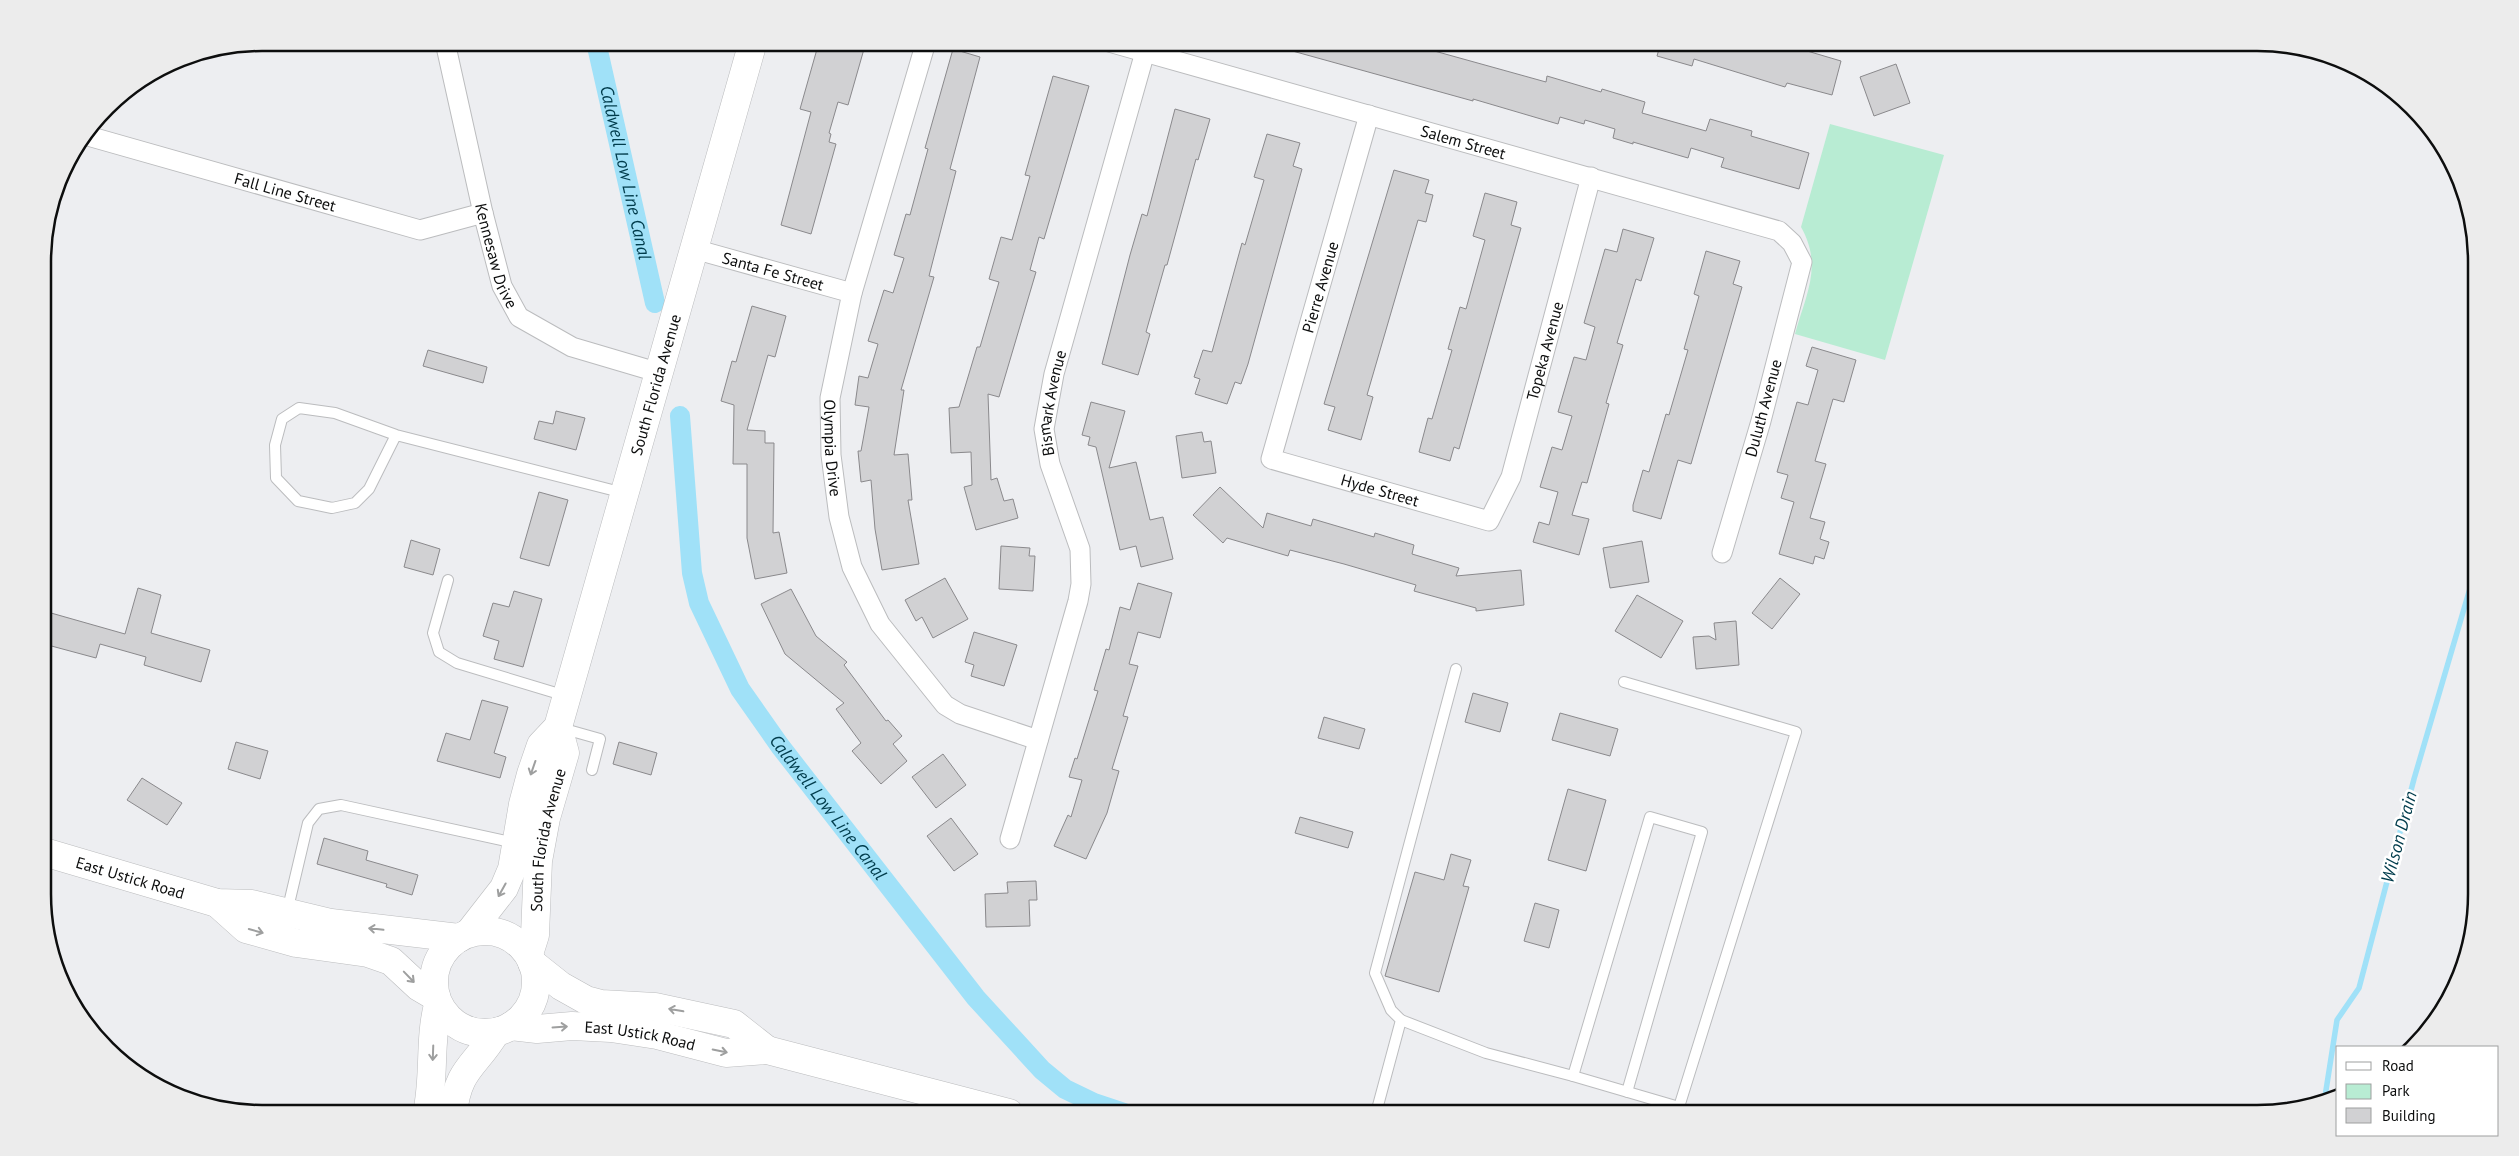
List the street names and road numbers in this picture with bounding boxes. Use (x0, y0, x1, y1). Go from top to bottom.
street label: Salem Street (1418, 120, 1509, 164)
street label: Fall Line Street (232, 168, 339, 216)
street label: Kennesaw Drive (471, 201, 522, 312)
street label: Pierre Avenue (1297, 239, 1343, 335)
street label: Santa Fe Street (720, 247, 827, 295)
street label: Topeka Avenue (1522, 299, 1567, 403)
street label: South Florida Avenue (626, 312, 685, 457)
street label: Bismark Avenue (1033, 348, 1070, 458)
street label: Duluth Avenue (1740, 357, 1786, 459)
street label: Olympia Drive (820, 399, 846, 498)
street label: Hyde Street (1339, 469, 1422, 511)
street label: South Florida Avenue (526, 766, 570, 912)
street label: East Ustick Road (74, 852, 187, 903)
street label: East Ustick Road (584, 1017, 698, 1055)

